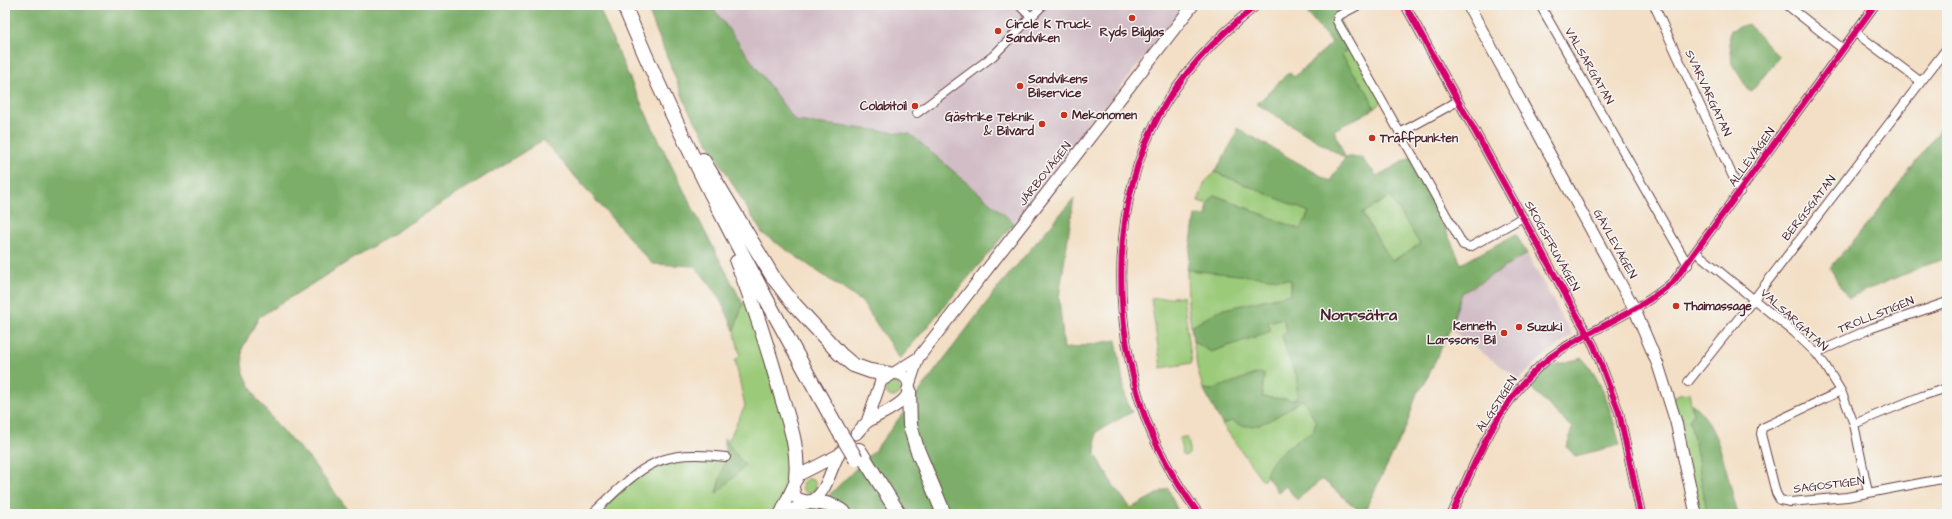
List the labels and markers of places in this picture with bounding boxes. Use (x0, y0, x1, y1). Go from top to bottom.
marker: Ryds Bilglas (1127, 13, 1137, 23)
place label: Circle K Truck Sandviken (1005, 16, 1092, 47)
place label: Ryds Bilglas (1100, 24, 1164, 43)
marker: Circle K Truck Sandviken (993, 26, 1003, 36)
place label: Sandvikens Bilservice (1027, 71, 1088, 102)
marker: Sandvikens Bilservice (1015, 81, 1025, 91)
place label: Colabitoil (860, 98, 907, 115)
marker: Colabitoil (910, 101, 920, 111)
place label: Mekonomen (1072, 107, 1137, 124)
place label: Gästrike Teknik & Bilvård (945, 109, 1035, 140)
marker: Mekonomen (1059, 110, 1069, 120)
marker: Gästrike Teknik & Bilvård (1037, 119, 1047, 129)
place label: Träffpunkten (1379, 130, 1458, 148)
marker: Träffpunkten (1367, 133, 1377, 143)
place label: Thaimassage (1683, 298, 1752, 317)
marker: Thaimassage (1671, 301, 1681, 311)
place label: Kenneth Larssons Bil (1427, 318, 1497, 349)
place label: Suzuki (1526, 319, 1562, 336)
marker: Suzuki (1514, 322, 1524, 332)
marker: Kenneth Larssons Bil (1499, 328, 1509, 338)

